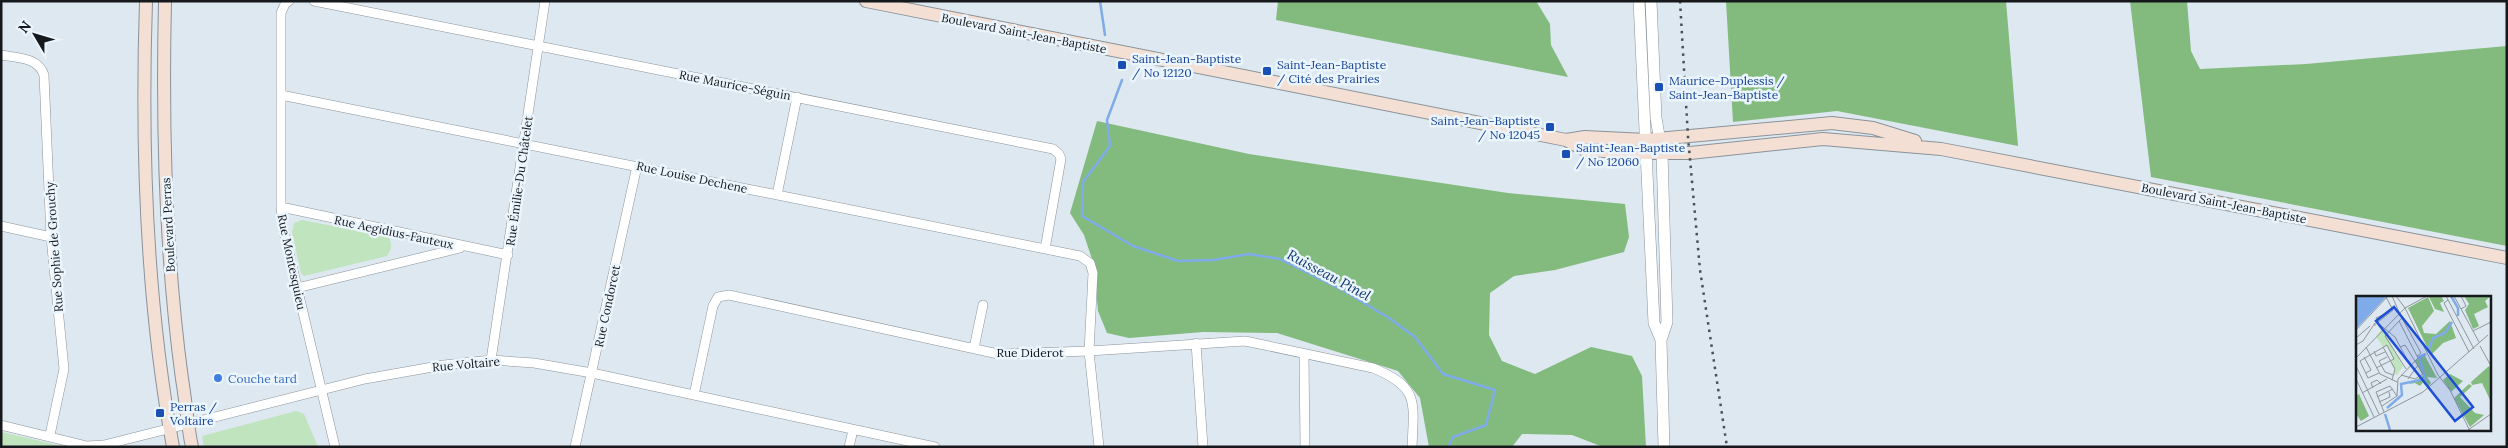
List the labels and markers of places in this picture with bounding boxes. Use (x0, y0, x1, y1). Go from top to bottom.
place label: Saint-Jean-Baptiste / No 12120 (1132, 51, 1242, 81)
place label: Saint-Jean-Baptiste / Cité des Prairies (1277, 57, 1387, 87)
marker: Saint-Jean-Baptiste / No 12120 (1116, 59, 1128, 71)
marker: Saint-Jean-Baptiste / Cité des Prairies (1261, 65, 1273, 77)
place label: Maurice-Duplessis / Saint-Jean-Baptiste (1669, 73, 1786, 102)
marker: Maurice-Duplessis / Saint-Jean-Baptiste (1653, 81, 1665, 93)
place label: Saint-Jean-Baptiste / No 12045 (1431, 113, 1540, 143)
marker: Saint-Jean-Baptiste / No 12045 (1544, 121, 1556, 133)
place label: Saint-Jean-Baptiste / No 12060 (1576, 140, 1686, 170)
marker: Saint-Jean-Baptiste / No 12060 (1560, 148, 1572, 160)
place label: Couche tard (228, 371, 297, 386)
marker: Couche tard (212, 372, 224, 384)
place label: Perras / Voltaire (169, 399, 218, 428)
marker: Perras / Voltaire (154, 407, 166, 419)

